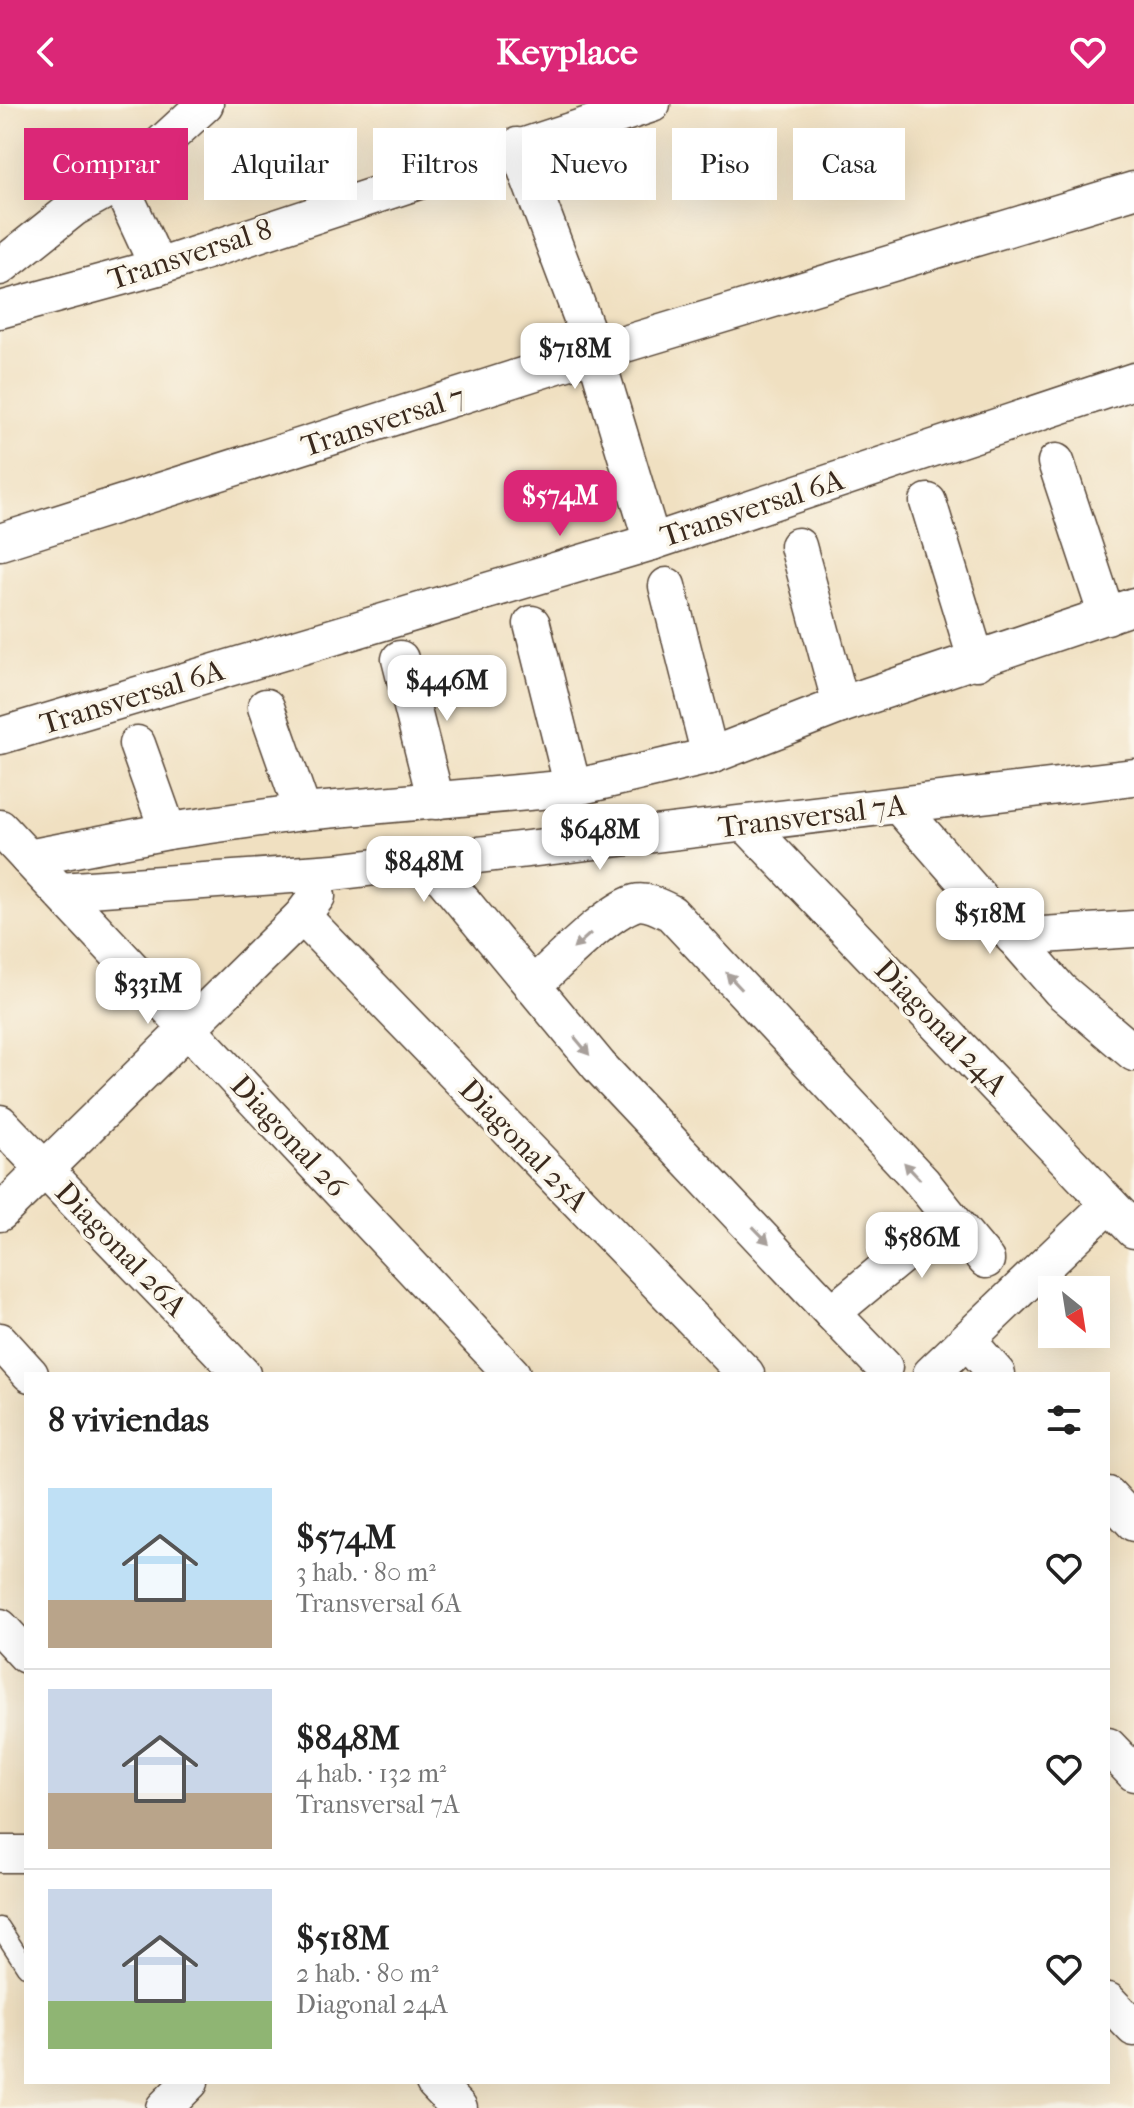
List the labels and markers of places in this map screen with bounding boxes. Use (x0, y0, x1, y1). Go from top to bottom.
pin: $718M (519, 323, 631, 391)
pin: $574M (504, 470, 616, 538)
pin: $446M (391, 655, 503, 723)
pin: $648M (544, 804, 656, 872)
pin: $848M (368, 836, 480, 904)
pin: $518M (934, 888, 1046, 956)
pin: $331M (92, 958, 204, 1026)
pin: $586M (866, 1212, 978, 1280)

